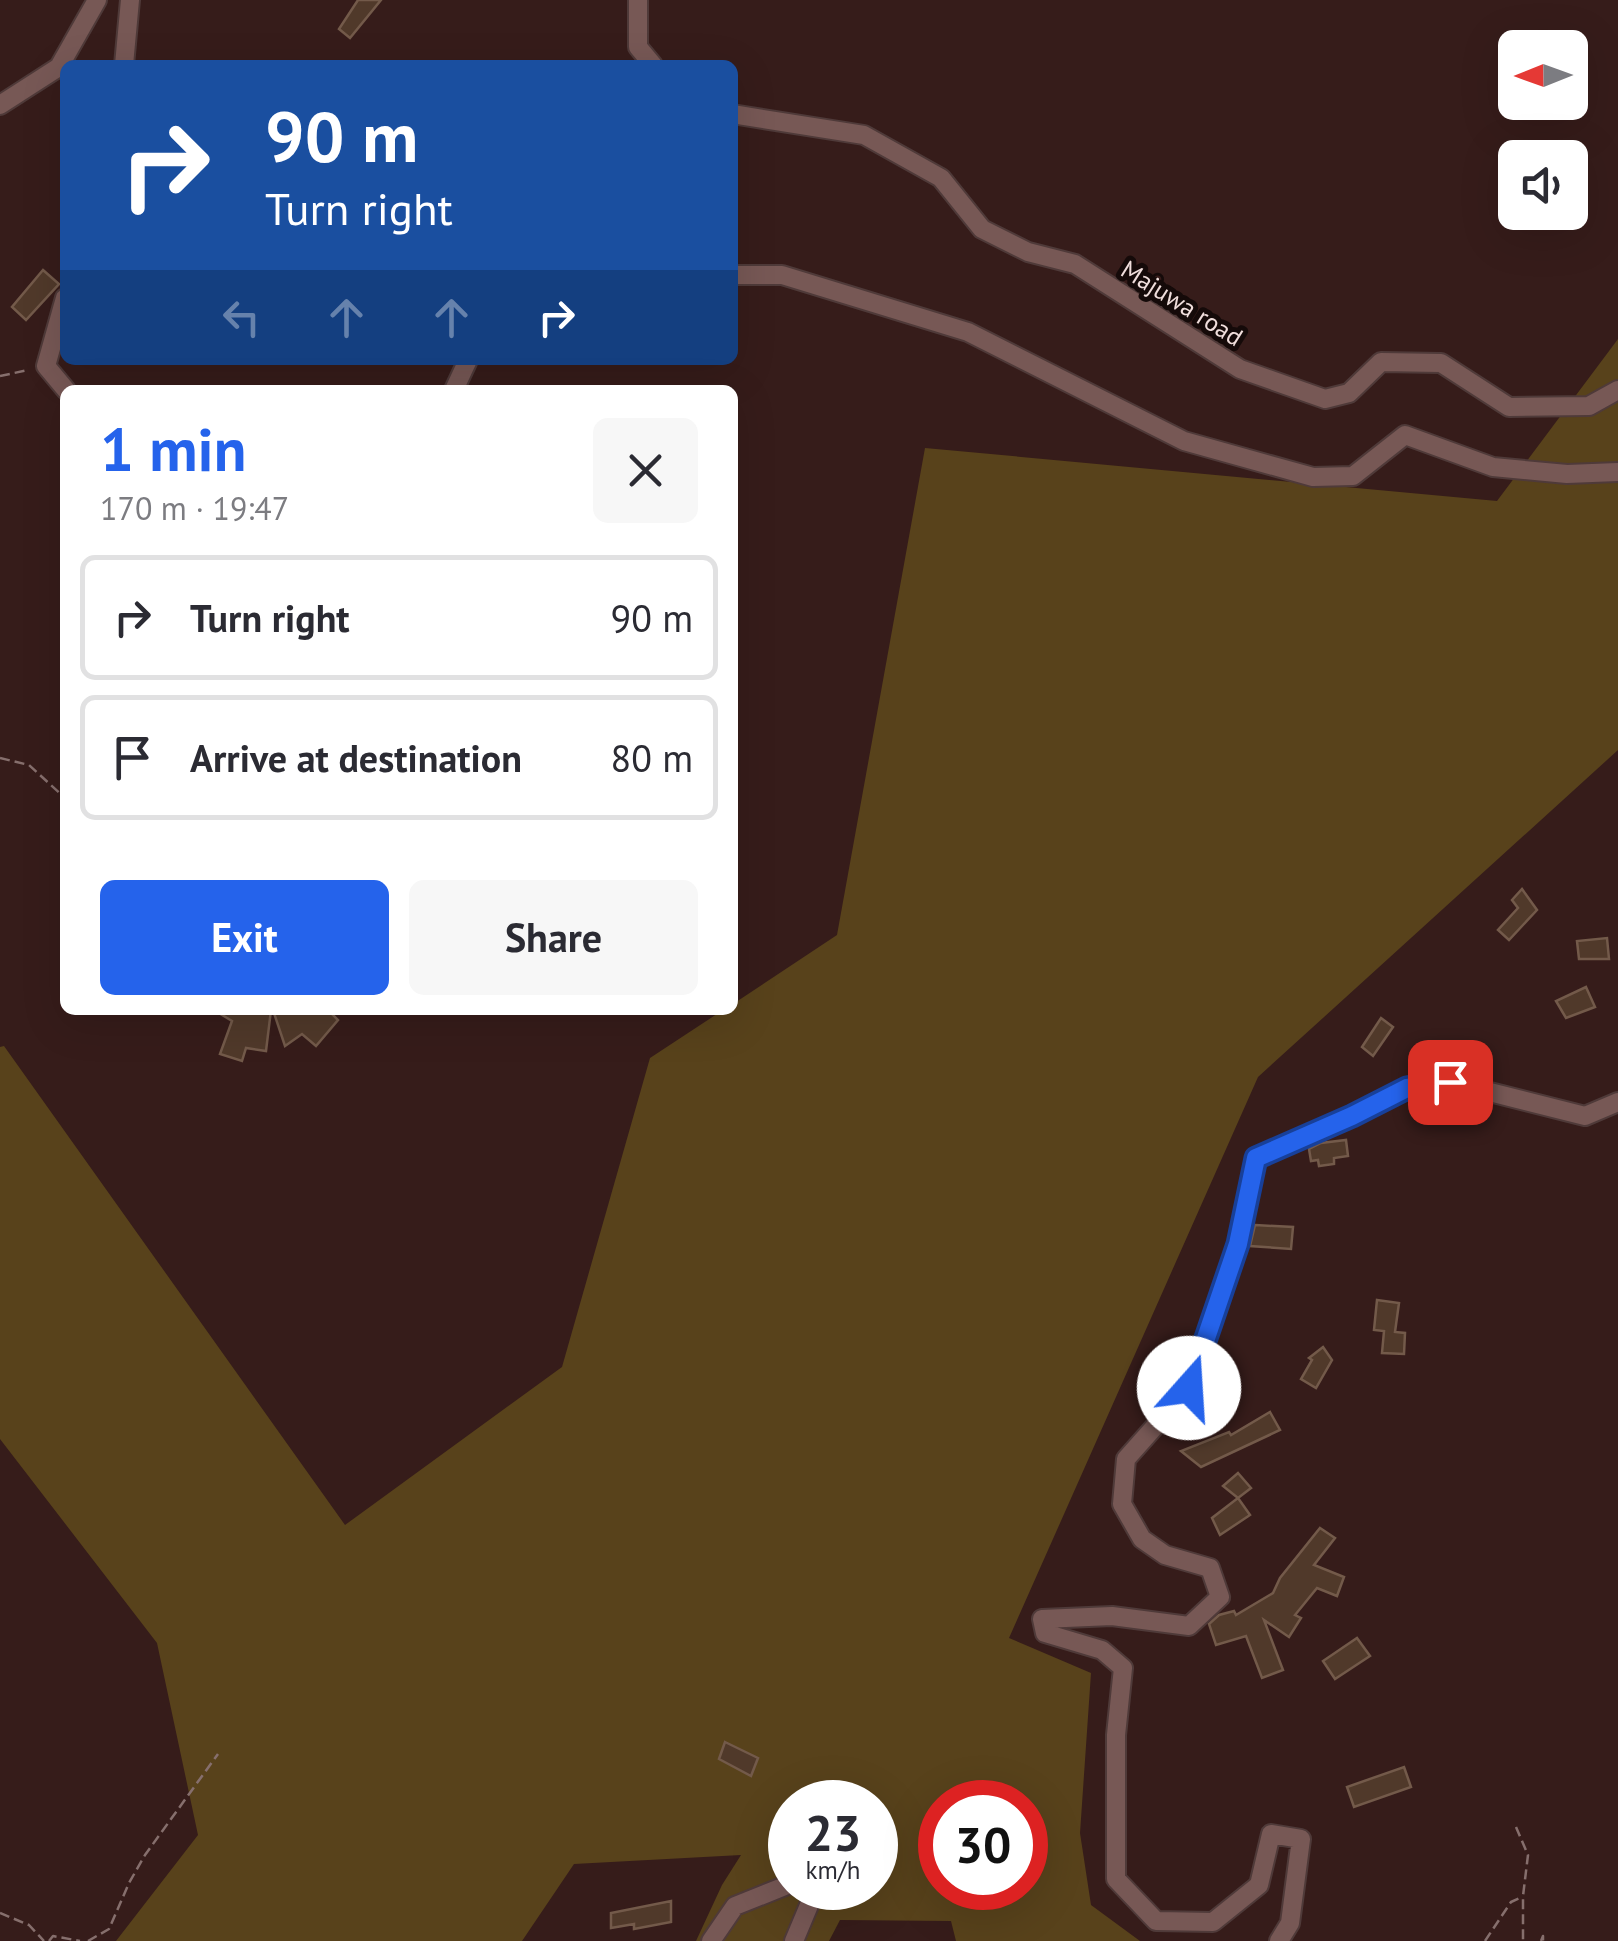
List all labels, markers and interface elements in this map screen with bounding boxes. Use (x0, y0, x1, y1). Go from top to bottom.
north arrow (1498, 30, 1588, 120)
map controls (1498, 30, 1588, 230)
text: 90 m (265, 91, 418, 181)
icon: right (100, 100, 230, 230)
button: sound (1498, 140, 1588, 230)
text: Turn right (265, 179, 453, 237)
street label: Majuwa road (1115, 253, 1249, 353)
icon: left (214, 290, 269, 345)
icon: ahead (319, 290, 374, 345)
icon: ahead (424, 290, 479, 345)
icon: right (529, 290, 584, 345)
text: 1 min (100, 410, 246, 488)
button: close (593, 418, 698, 523)
text: 170 m · 19:47 (100, 487, 289, 529)
icon: right (105, 590, 160, 645)
text: Turn right (190, 593, 350, 642)
text: 90 m (611, 593, 693, 642)
icon: arrive (105, 730, 160, 785)
text: Arrive at destination (190, 733, 522, 782)
text: 80 m (611, 733, 693, 782)
button: Exit (100, 880, 389, 995)
button: Share (409, 880, 698, 995)
pin (1408, 1040, 1493, 1125)
icon: arrive (1423, 1055, 1478, 1110)
position arrow (1137, 1336, 1241, 1440)
speed limit sign: 30 (918, 1780, 1048, 1910)
text: 23 (805, 1800, 861, 1865)
text: km/h (806, 1854, 860, 1886)

